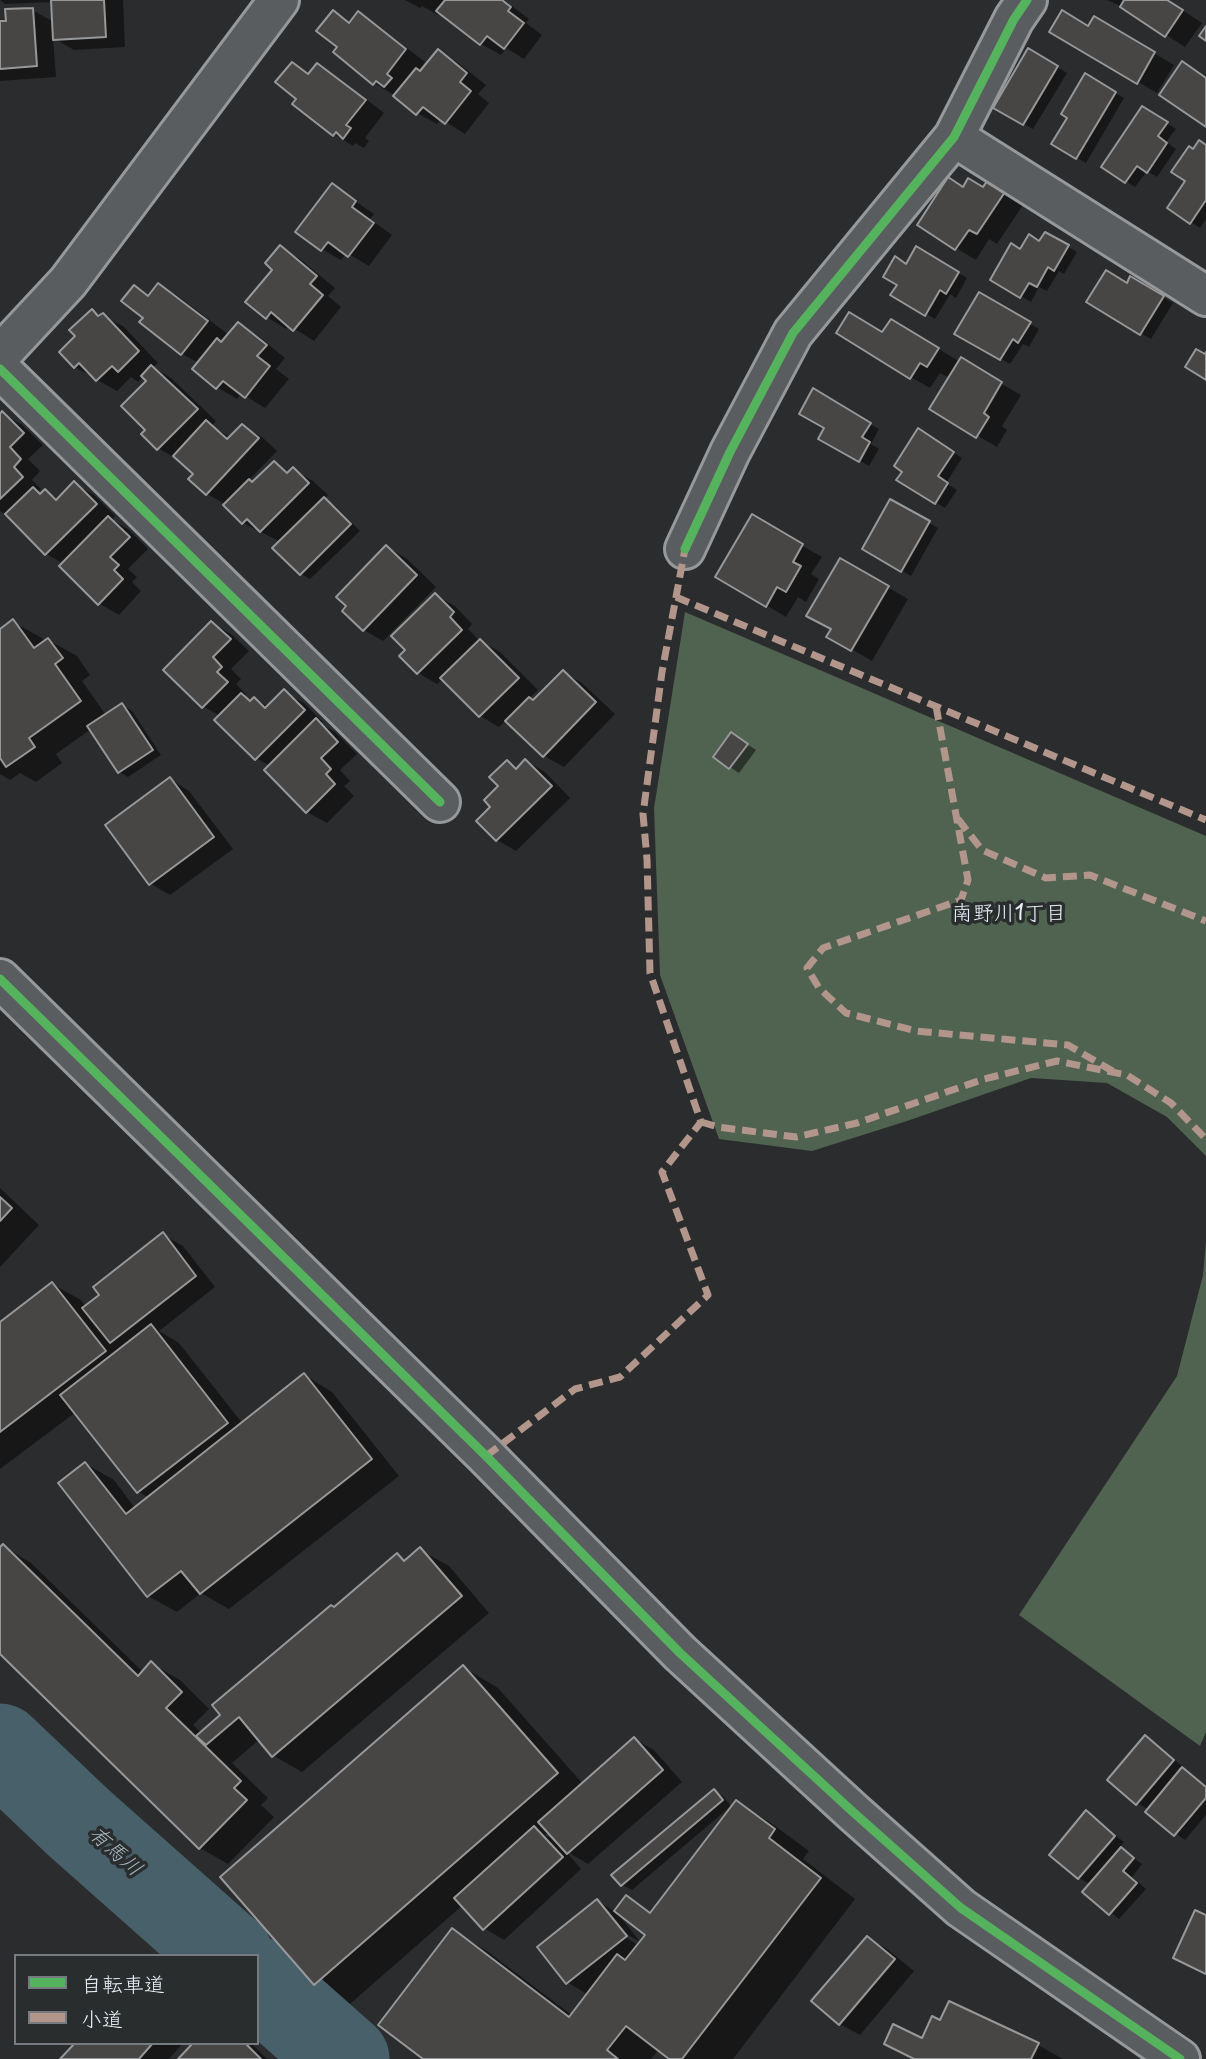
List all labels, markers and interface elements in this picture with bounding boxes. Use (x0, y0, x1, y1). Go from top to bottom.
district label: 南野川1丁目 (952, 901, 1066, 927)
water label: 有馬川 (83, 1822, 147, 1882)
legend (14, 1954, 259, 2045)
text: 自転車道 (81, 1967, 165, 1999)
text: 小道 (81, 2002, 123, 2034)

